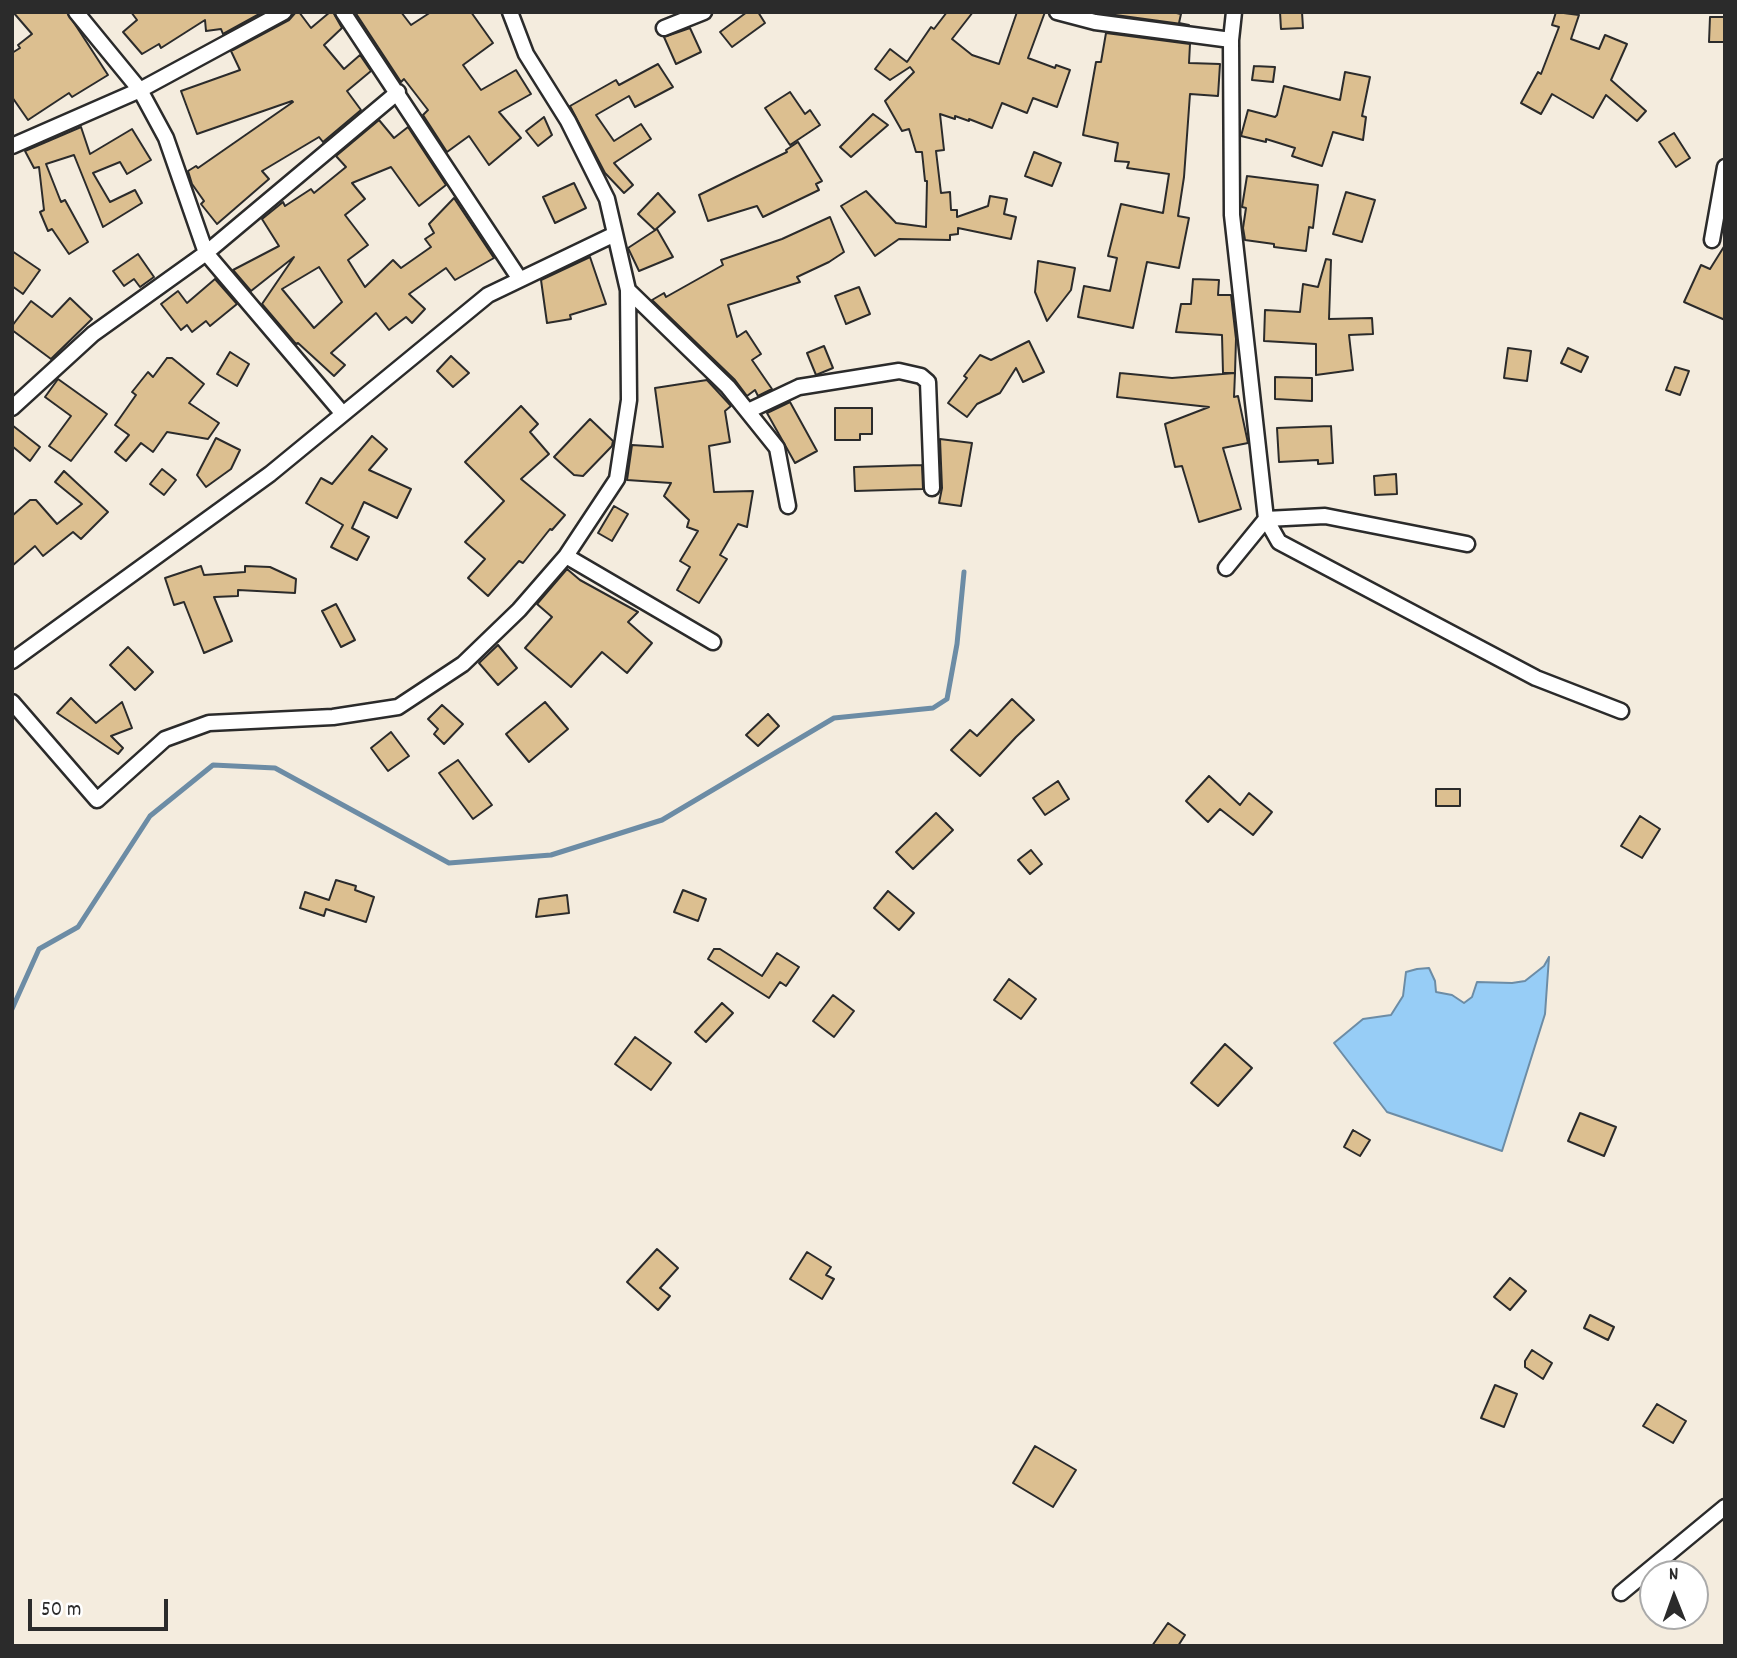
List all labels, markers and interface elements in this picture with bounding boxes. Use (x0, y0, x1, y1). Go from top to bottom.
north arrow (1639, 1560, 1709, 1630)
text: N (1669, 1562, 1679, 1589)
scale bar (32, 1584, 172, 1628)
text: 50 m (41, 1596, 81, 1626)

